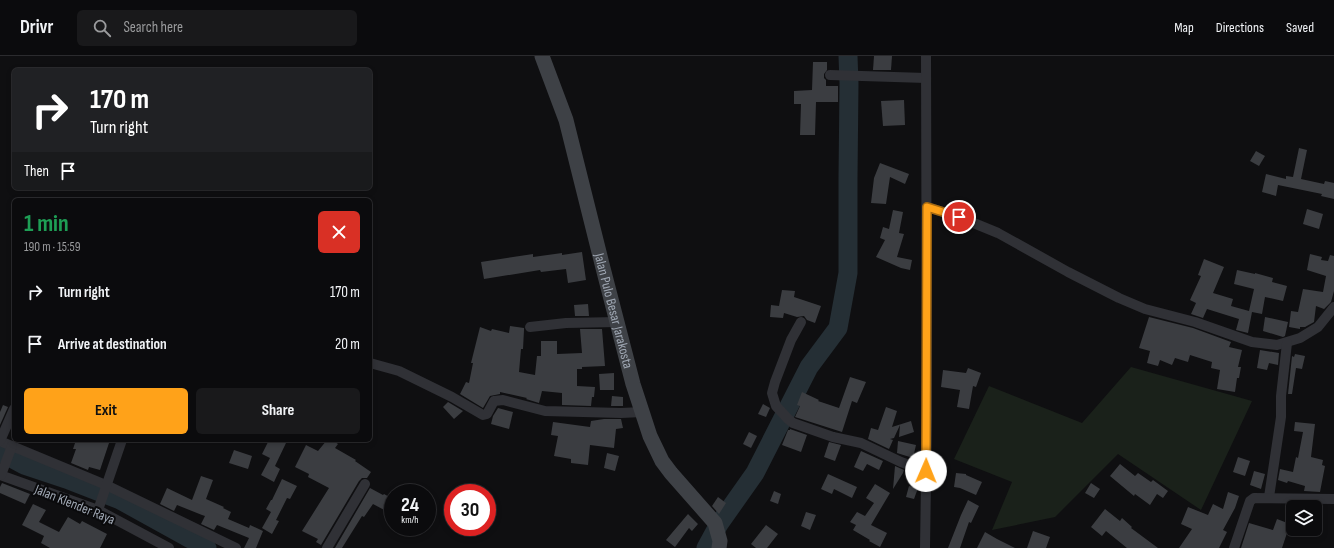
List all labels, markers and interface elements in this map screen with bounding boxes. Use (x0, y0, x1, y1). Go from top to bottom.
search box (77, 10, 357, 46)
text: Drivr (20, 16, 53, 39)
icon: search (91, 17, 113, 39)
text: Search here (123, 18, 183, 37)
text: Map (1174, 19, 1194, 36)
text: Directions (1216, 19, 1264, 36)
text: Saved (1286, 19, 1314, 36)
text: 170 m (90, 83, 149, 116)
icon: right (24, 84, 76, 136)
text: Turn right (90, 117, 148, 138)
icon: arrive (57, 160, 79, 182)
text: Then (24, 162, 49, 181)
pin (942, 200, 976, 234)
icon: arrive (948, 206, 970, 228)
text: 1 min (24, 209, 69, 238)
button: close (318, 211, 360, 253)
text: 190 m · 15:59 (24, 239, 80, 255)
street label: Jalan Pulo Besar Jarakosta (590, 250, 637, 370)
icon: right (24, 281, 46, 303)
text: Turn right (58, 283, 110, 302)
text: 170 m (330, 283, 360, 302)
icon: arrive (24, 333, 46, 355)
text: Arrive at destination (58, 335, 167, 354)
text: 20 m (335, 335, 360, 354)
button: Exit (24, 388, 188, 434)
button: Share (196, 388, 360, 434)
position arrow (905, 450, 947, 492)
street label: Jalan Klender Raya (31, 480, 117, 528)
speed limit sign: 30 (444, 484, 496, 536)
text: 24 (401, 493, 419, 517)
map controls (1286, 500, 1322, 536)
button: layers (1286, 500, 1322, 536)
text: km/h (401, 514, 419, 526)

